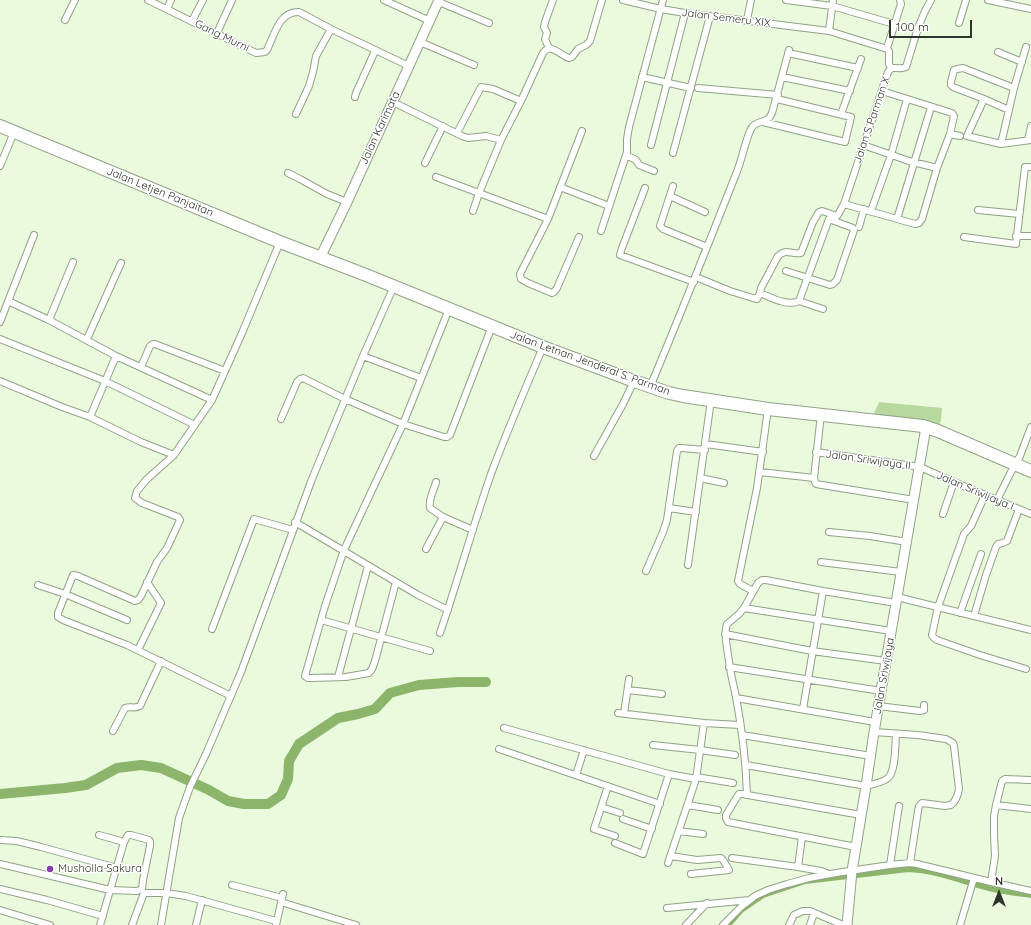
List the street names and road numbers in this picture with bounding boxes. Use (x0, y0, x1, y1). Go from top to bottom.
street label: Jalan Semeru XIX (681, 6, 771, 30)
street label: Gang Murni (193, 17, 251, 55)
street label: Jalan S Parman X (851, 75, 893, 165)
street label: Jalan Karimata (357, 89, 403, 167)
street label: Jalan Letjen Panjaitan (105, 165, 215, 219)
street label: Jalan Letnan Jenderal S. Parman (508, 328, 672, 398)
street label: Jalan Sriwijaya II (825, 447, 911, 473)
street label: Jalan Sriwijaya I (934, 469, 1016, 513)
street label: Jalan Sriwijaya (871, 637, 897, 715)

